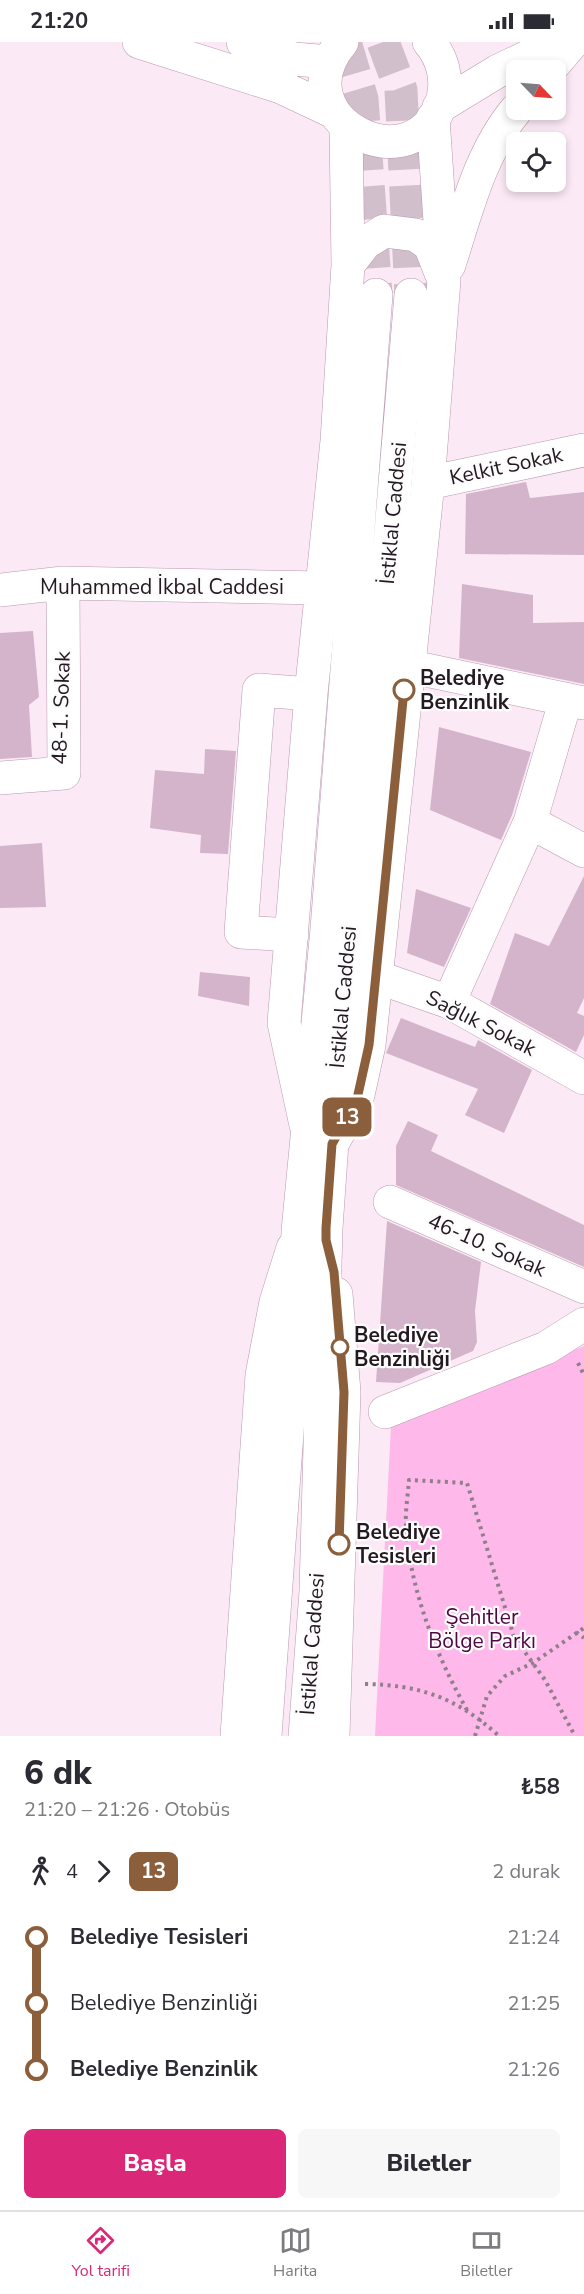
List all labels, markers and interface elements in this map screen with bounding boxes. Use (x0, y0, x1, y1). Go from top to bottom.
text: 21:20 (30, 6, 88, 36)
north arrow (506, 60, 566, 120)
map controls (506, 60, 566, 192)
button: locate (506, 132, 566, 192)
street label: Kelkit Sokak (447, 440, 566, 492)
street label: İstiklal Caddesi (373, 441, 413, 585)
street label: Muhammed İkbal Caddesi (40, 573, 284, 601)
street label: 48-1. Sokak (45, 650, 77, 765)
place label: Belediye Benzinlik (420, 664, 510, 716)
marker: Belediye Benzinlik (393, 679, 415, 701)
street label: İstiklal Caddesi (323, 925, 363, 1069)
street label: Sağlık Sokak (421, 983, 541, 1063)
line badge: 13 (320, 1098, 374, 1136)
text: 13 (334, 1103, 360, 1131)
street label: 46-10. Sokak (424, 1207, 551, 1284)
place label: Belediye Benzinliği (354, 1321, 450, 1373)
marker: Belediye Benzinliği (331, 1338, 349, 1356)
place label: Belediye Tesisleri (356, 1518, 440, 1570)
marker: Belediye Tesisleri (328, 1533, 350, 1555)
street label: İstiklal Caddesi (293, 1572, 331, 1716)
park label: Şehitler Bölge Parkı (428, 1603, 536, 1655)
text: 6 dk (24, 1751, 92, 1796)
text: ₺58 (520, 1772, 560, 1802)
text: 21:20 – 21:26 · Otobüs (24, 1796, 230, 1823)
icon: walk (24, 1855, 57, 1888)
icon: forward (87, 1855, 120, 1888)
text: 13 (141, 1857, 166, 1885)
text: 4 (66, 1858, 78, 1885)
text: 2 durak (492, 1858, 560, 1885)
text: Belediye Tesisleri (70, 1922, 248, 1952)
text: 21:24 (507, 1924, 560, 1951)
text: Belediye Benzinliği (70, 1988, 258, 2018)
text: 21:25 (507, 1990, 560, 2017)
text: Belediye Benzinlik (70, 2054, 258, 2084)
text: 21:26 (507, 2056, 560, 2083)
button: Başla (24, 2129, 286, 2198)
button: Biletler (298, 2129, 560, 2198)
tab: Yol tarifi (72, 2224, 130, 2282)
tab: Harita (273, 2224, 317, 2282)
tab: Biletler (460, 2224, 512, 2282)

